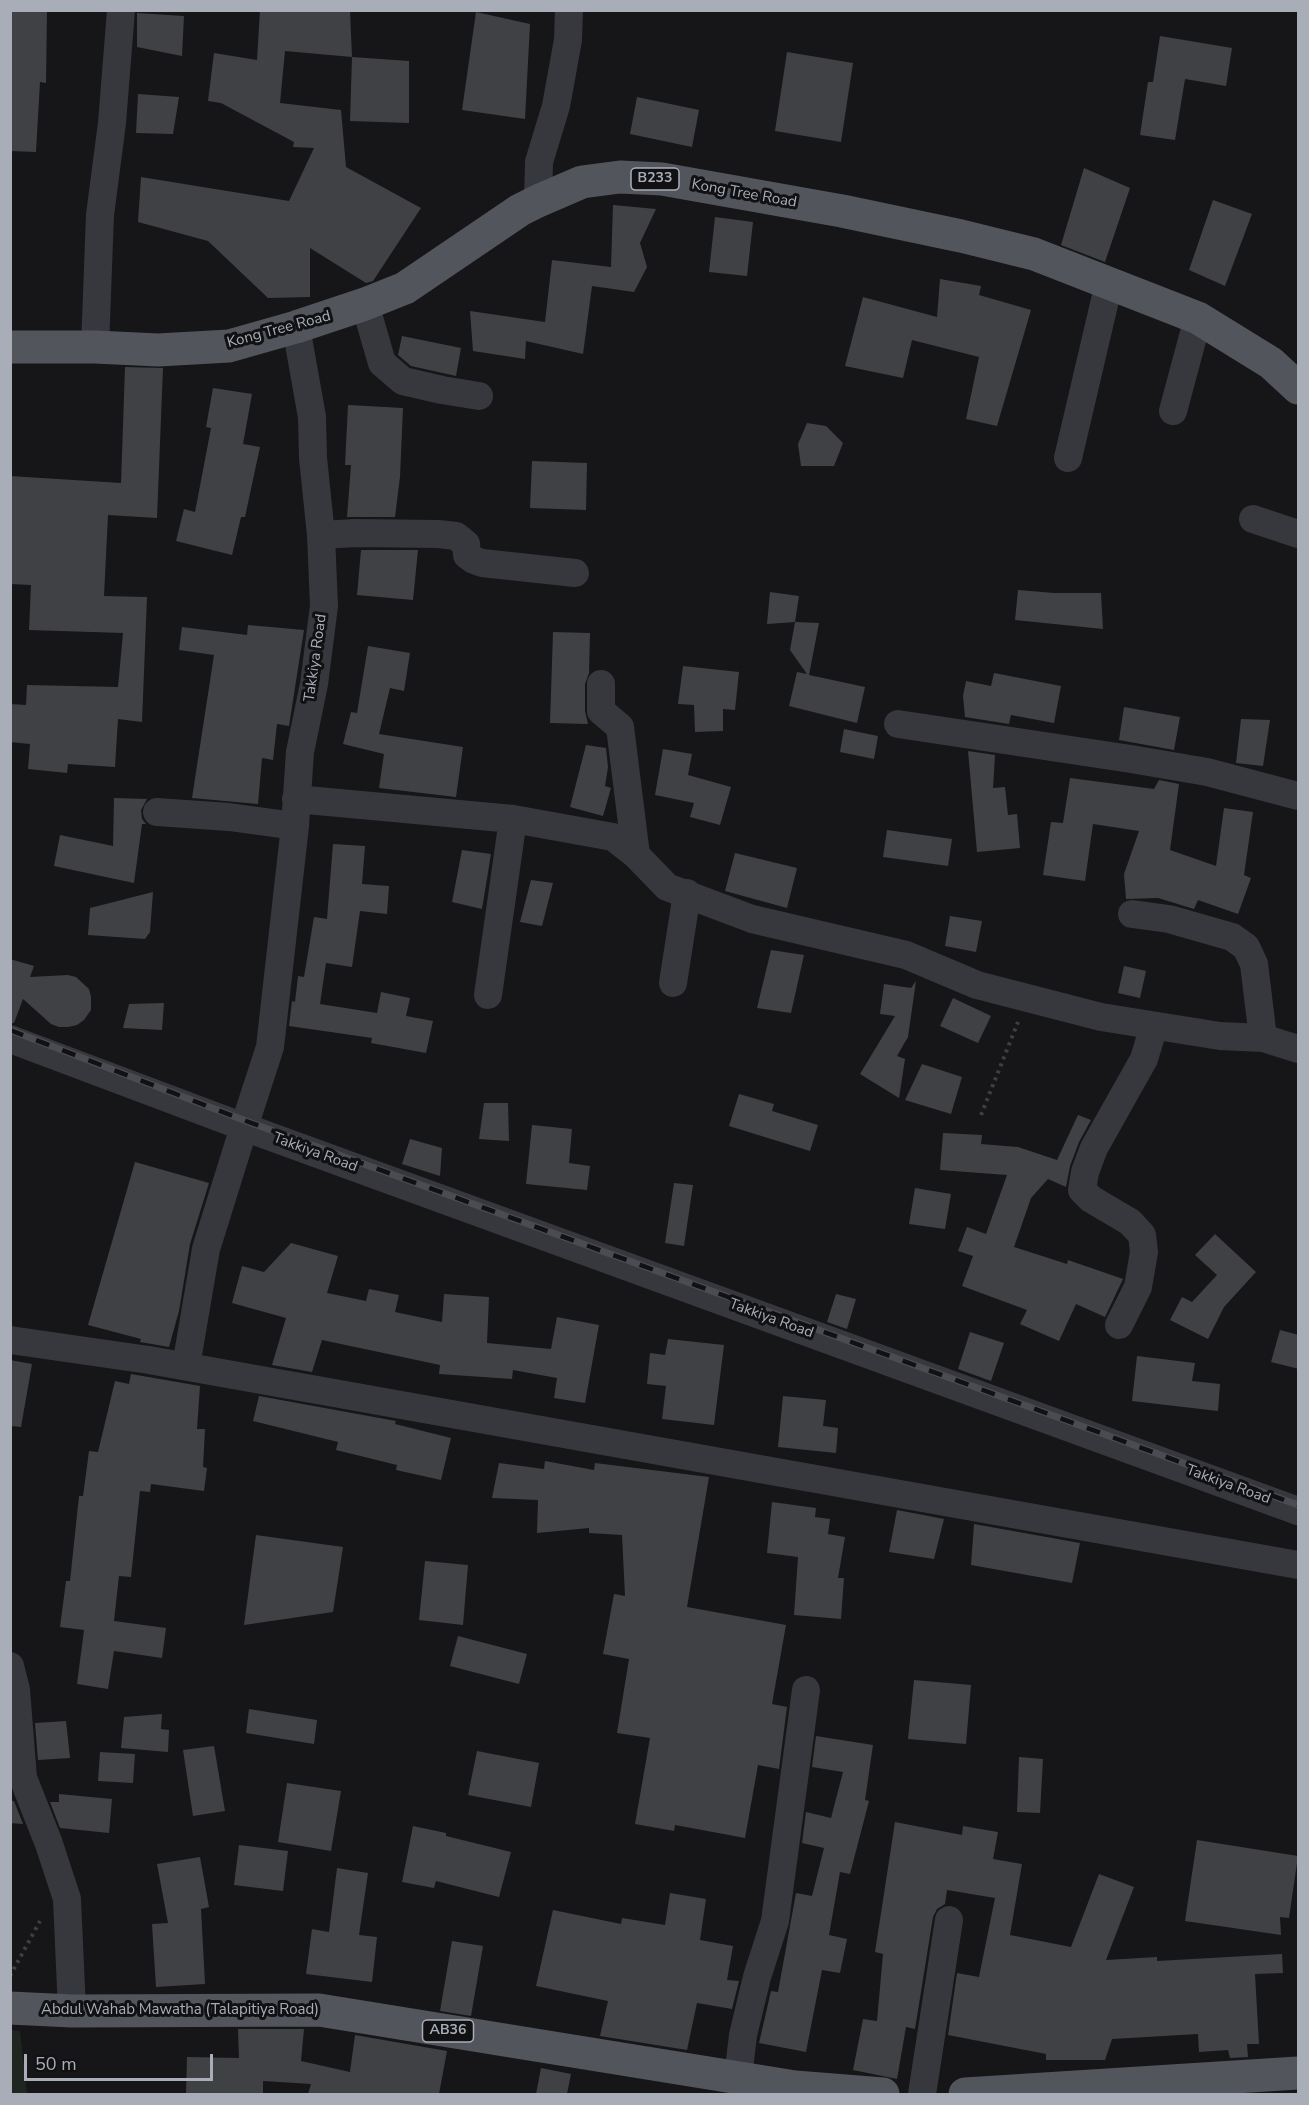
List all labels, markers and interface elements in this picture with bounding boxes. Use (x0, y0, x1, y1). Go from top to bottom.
road number: B233 (631, 168, 679, 190)
street label: Kong Tree Road (690, 176, 798, 212)
street label: Kong Tree Road (225, 308, 333, 352)
street label: Takkiya Road (301, 613, 331, 703)
street label: Takkiya Road (270, 1129, 360, 1177)
street label: Takkiya Road (726, 1295, 816, 1343)
street label: Takkiya Road (1183, 1461, 1273, 1509)
street label: Abdul Wahab Mawatha (Talapitiya Road) (41, 2001, 319, 2019)
road number: AB36 (422, 2020, 474, 2042)
scale bar (27, 2042, 216, 2080)
text: 50 m (35, 2052, 77, 2076)

